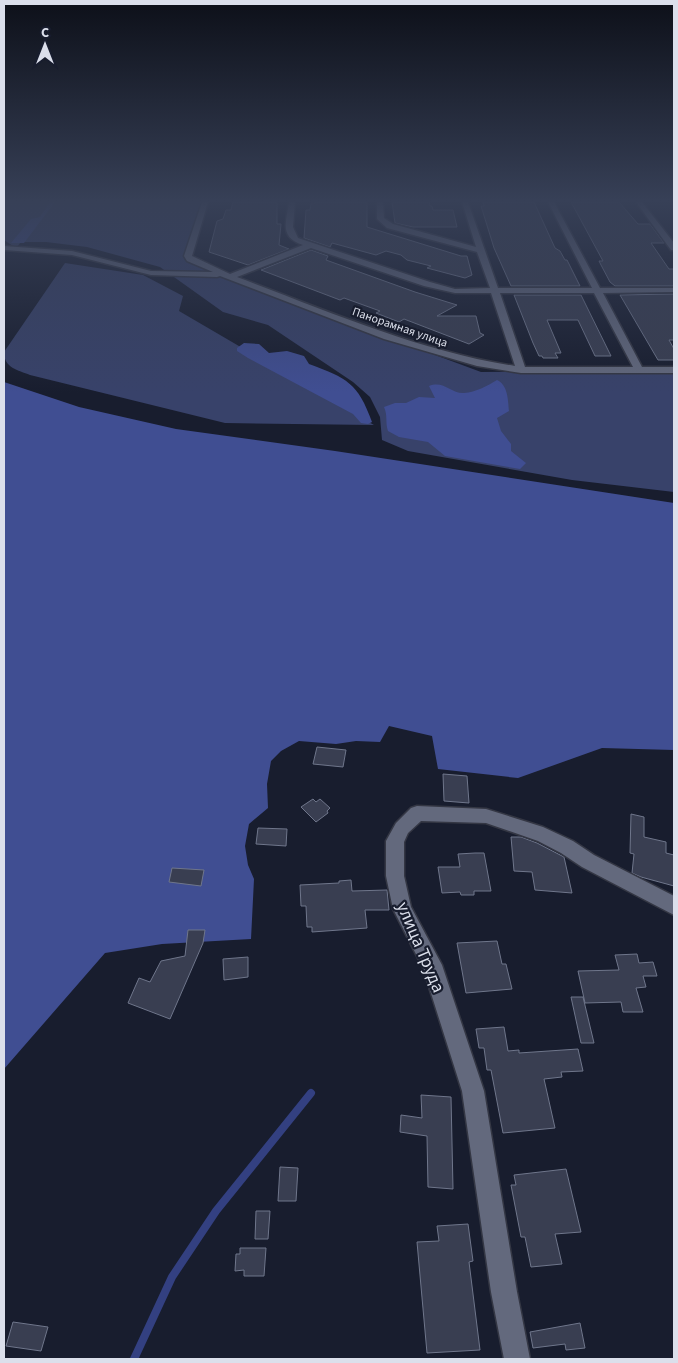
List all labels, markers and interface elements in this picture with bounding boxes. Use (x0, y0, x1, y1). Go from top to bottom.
north arrow (20, 20, 70, 70)
text: С (41, 23, 49, 43)
street label: Панорамная улица (350, 303, 450, 352)
street label: улица Труда (390, 898, 451, 997)

